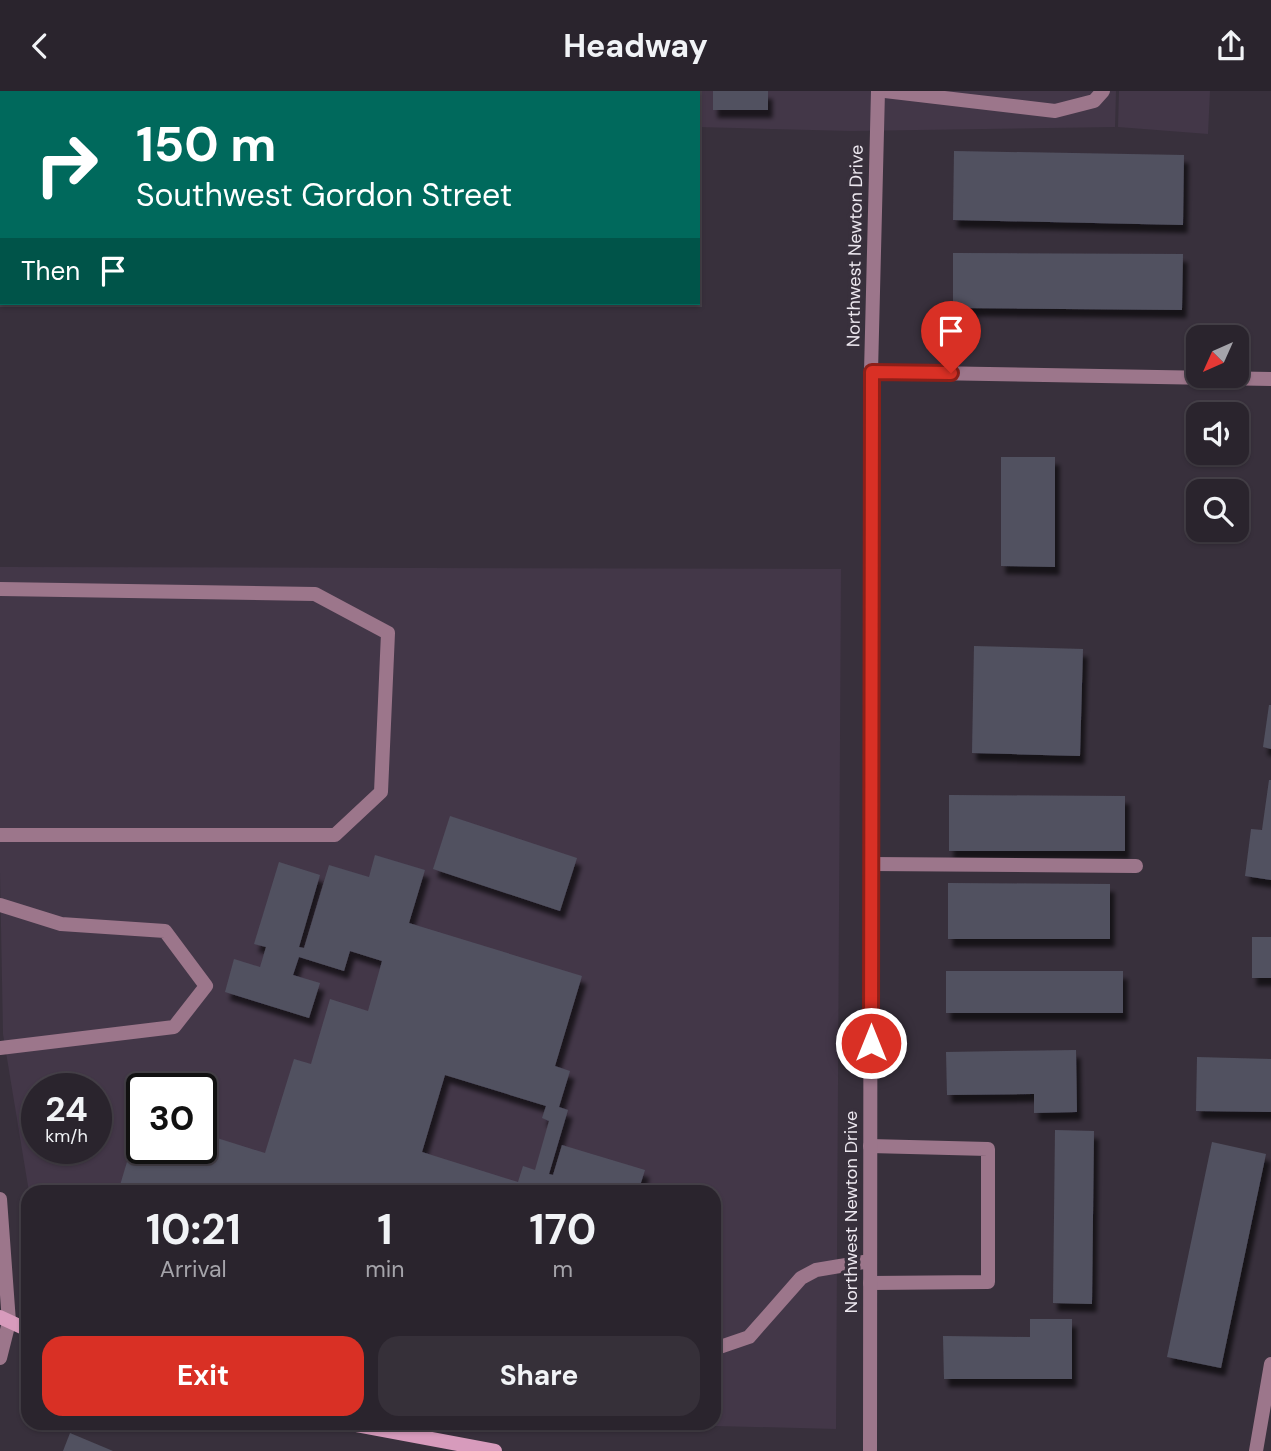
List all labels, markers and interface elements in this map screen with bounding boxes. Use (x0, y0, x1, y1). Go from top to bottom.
text: Headway (563, 25, 708, 67)
icon: back (21, 27, 59, 65)
icon: share (1212, 27, 1250, 65)
text: 150 m (136, 112, 276, 176)
icon: right (21, 119, 112, 210)
street label: Northwest Newton Drive (841, 145, 869, 347)
text: Southwest Gordon Street (136, 174, 512, 216)
icon: arrive (94, 252, 132, 290)
text: Then (21, 254, 80, 288)
pin (921, 301, 981, 373)
icon: arrive (932, 312, 970, 350)
north arrow (1186, 325, 1250, 389)
map controls (1186, 325, 1249, 542)
button: sound (1186, 402, 1249, 465)
button: search (1186, 479, 1249, 542)
position arrow (834, 1006, 908, 1080)
speed limit sign: 30 (126, 1073, 217, 1164)
text: 24 (45, 1086, 88, 1132)
street label: Northwest Newton Drive (839, 1111, 863, 1313)
text: km/h (45, 1124, 88, 1148)
text: 10:21 (146, 1202, 241, 1257)
text: 1 (377, 1202, 393, 1257)
text: 170 (529, 1202, 596, 1257)
text: Arrival (160, 1254, 227, 1284)
text: min (365, 1254, 405, 1284)
text: m (553, 1254, 573, 1284)
button: Exit (42, 1336, 364, 1416)
button: Share (378, 1336, 700, 1416)

